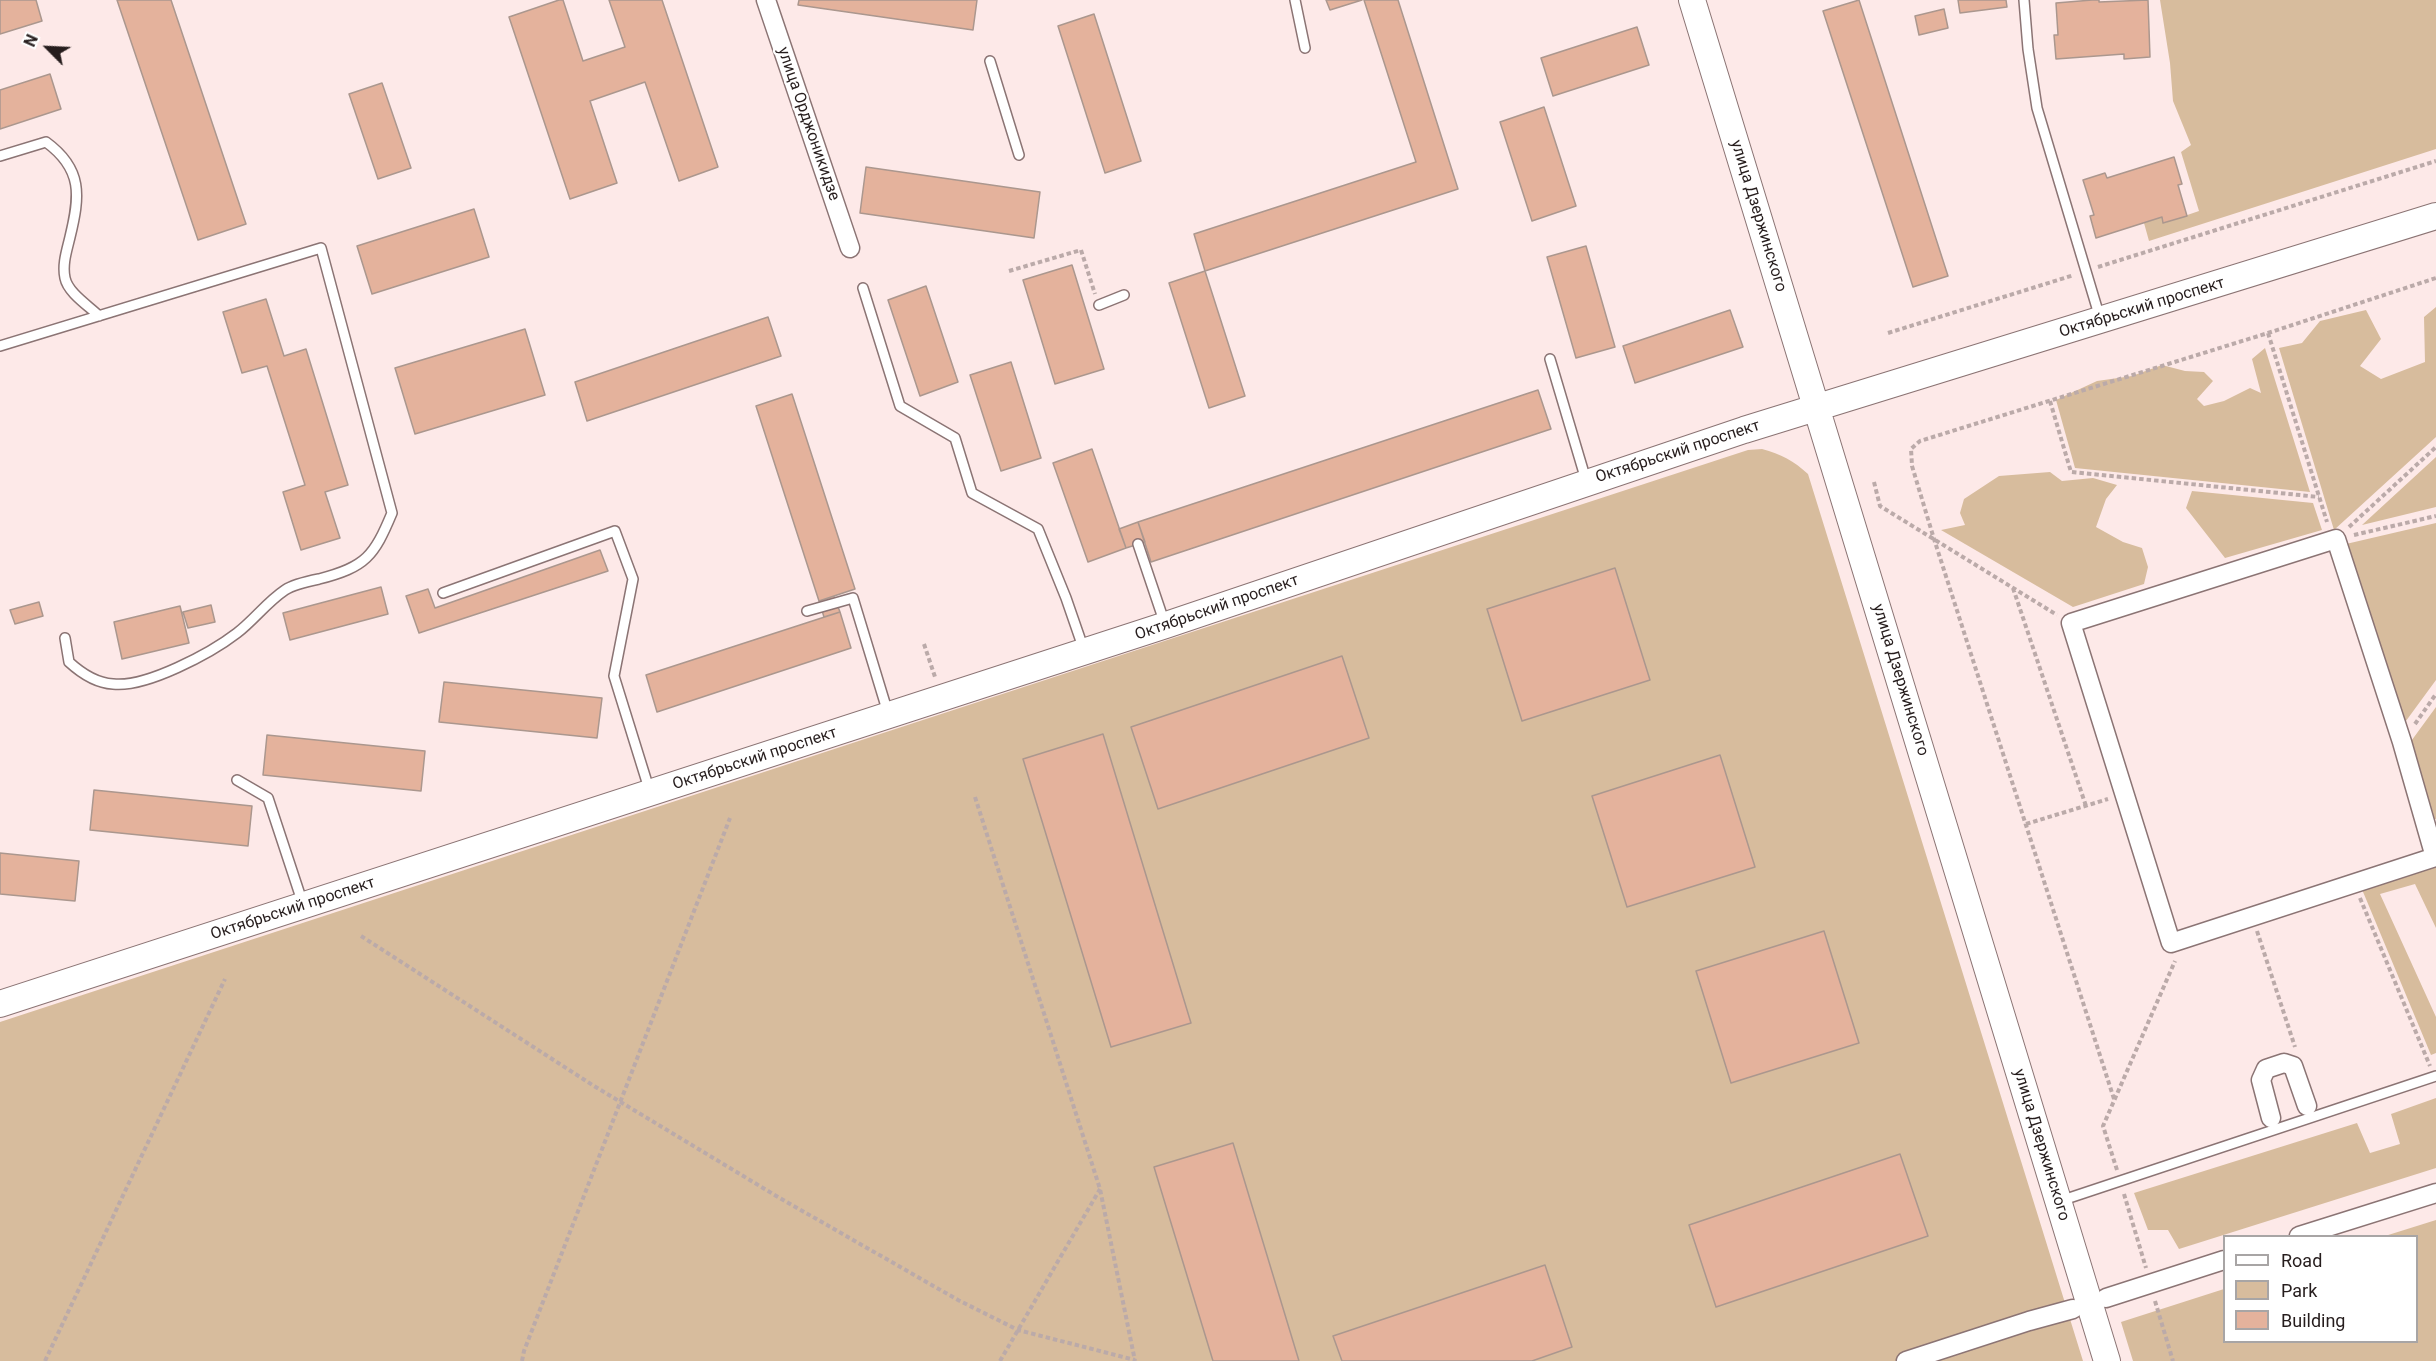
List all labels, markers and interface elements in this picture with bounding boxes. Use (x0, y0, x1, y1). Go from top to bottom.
north arrow (18, 18, 78, 78)
text: N (20, 31, 42, 50)
street label: улица Орджоникидзе (773, 45, 843, 203)
street label: улица Дзержинского (1726, 138, 1790, 294)
street label: Октябрьский проспект (2057, 274, 2227, 342)
street label: Октябрьский проспект (1593, 416, 1763, 488)
street label: Октябрьский проспект (1133, 571, 1301, 645)
street label: улица Дзержинского (1868, 602, 1932, 758)
street label: Октябрьский проспект (670, 723, 840, 795)
street label: Октябрьский проспект (208, 873, 378, 945)
street label: улица Дзержинского (2009, 1067, 2073, 1223)
legend (2223, 1235, 2418, 1343)
text: Road (2281, 1250, 2322, 1271)
text: Park (2281, 1280, 2317, 1301)
text: Building (2281, 1310, 2345, 1331)

